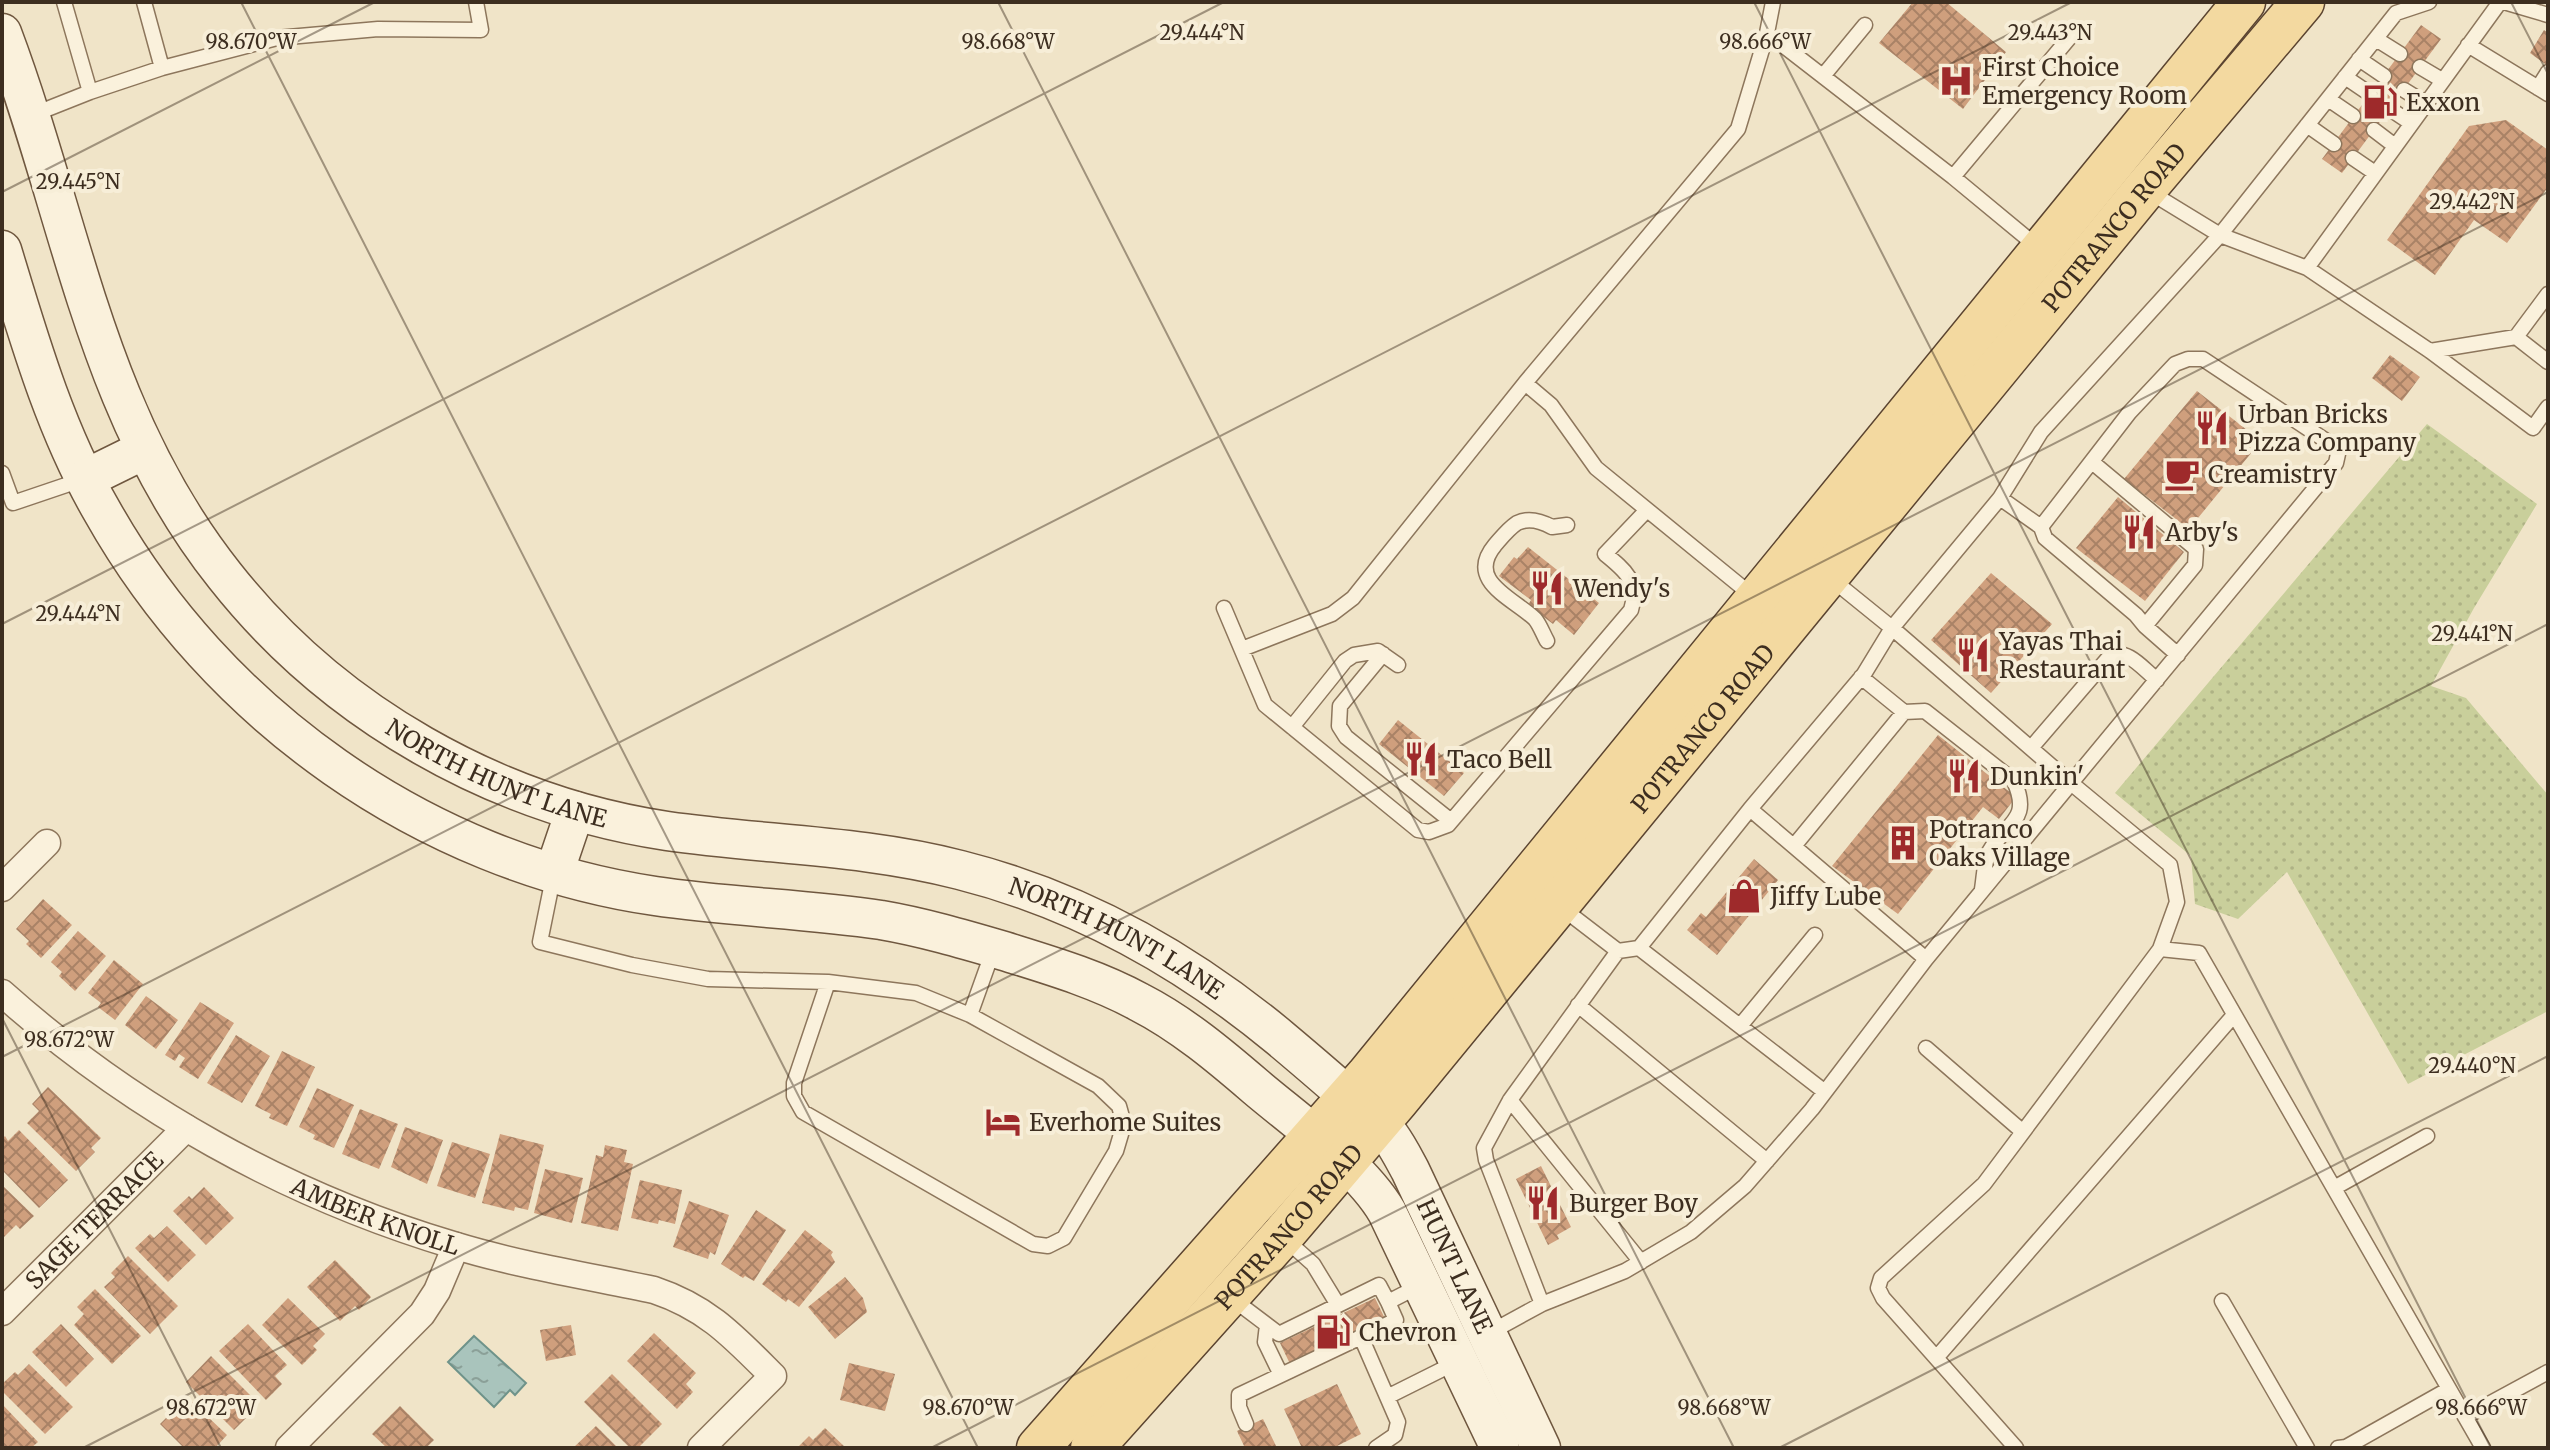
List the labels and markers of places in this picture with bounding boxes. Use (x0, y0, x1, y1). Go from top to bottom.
place label: First Choice Emergency Room (1982, 52, 2187, 111)
hospital icon: First Choice Emergency Room (1937, 62, 1975, 100)
fuel station icon: Exxon (2361, 83, 2399, 121)
place label: Exxon (2406, 87, 2480, 118)
place label: Urban Bricks Pizza Company (2238, 399, 2416, 458)
restaurant icon: Urban Bricks Pizza Company (2193, 409, 2231, 447)
cafe icon: Creamistry (2163, 455, 2201, 493)
place label: Creamistry (2208, 459, 2337, 490)
restaurant icon: Arby's (2120, 513, 2158, 551)
place label: Arby's (2164, 517, 2238, 548)
restaurant icon: Wendy's (1528, 569, 1566, 607)
place label: Wendy's (1572, 573, 1670, 604)
place label: Yayas Thai Restaurant (1998, 626, 2126, 685)
restaurant icon: Yayas Thai Restaurant (1954, 636, 1992, 674)
restaurant icon: Taco Bell (1402, 740, 1440, 778)
place label: Taco Bell (1447, 744, 1552, 775)
restaurant icon: Dunkin' (1945, 757, 1983, 795)
place label: Dunkin' (1990, 761, 2084, 792)
place label: Potranco Oaks Village (1929, 814, 2070, 873)
building icon: Potranco Oaks Village (1884, 824, 1922, 862)
shop icon: Jiffy Lube (1725, 877, 1763, 915)
place label: Jiffy Lube (1769, 881, 1881, 912)
hotel icon: Everhome Suites (984, 1103, 1022, 1141)
place label: Everhome Suites (1029, 1107, 1221, 1138)
restaurant icon: Burger Boy (1524, 1184, 1562, 1222)
place label: Burger Boy (1569, 1188, 1698, 1219)
fuel station icon: Chevron (1314, 1313, 1352, 1351)
place label: Chevron (1359, 1317, 1457, 1348)

